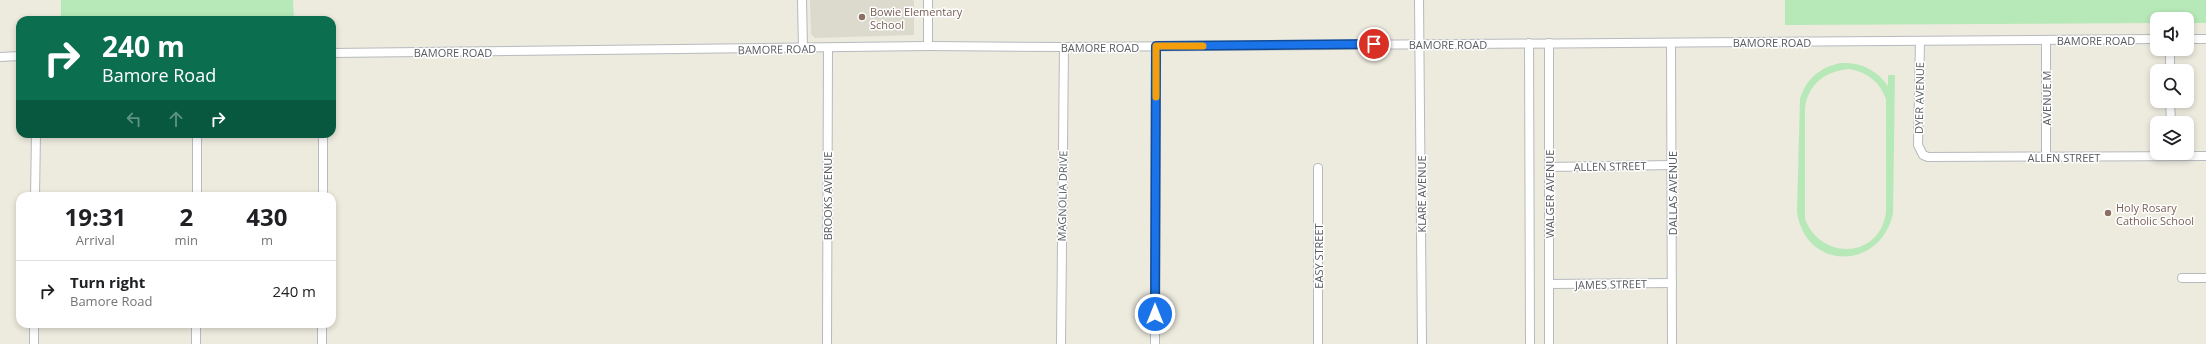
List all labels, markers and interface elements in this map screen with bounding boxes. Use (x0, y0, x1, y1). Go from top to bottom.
place label: Bowie Elementary School (870, 4, 963, 32)
marker: Bowie Elementary School (857, 12, 867, 22)
map controls (2150, 12, 2194, 160)
button: sound (2150, 12, 2194, 56)
text: 240 m (102, 27, 185, 65)
pin (1357, 27, 1391, 61)
icon: right (36, 32, 88, 84)
icon: arrive (1363, 33, 1385, 55)
street label: BAMORE ROAD (2057, 33, 2135, 48)
street label: BAMORE ROAD (1733, 35, 1811, 50)
street label: BAMORE ROAD (1409, 37, 1487, 52)
street label: BAMORE ROAD (1061, 40, 1139, 55)
street label: BAMORE ROAD (738, 41, 816, 57)
street label: BAMORE ROAD (414, 45, 492, 60)
street label: DYER AVENUE (1911, 62, 1927, 134)
text: Bamore Road (102, 63, 216, 87)
button: search (2150, 64, 2194, 108)
street label: AVENUE M (2039, 71, 2054, 125)
icon: left (123, 108, 145, 130)
icon: ahead (165, 108, 187, 130)
icon: right (207, 108, 229, 130)
button: layers (2150, 116, 2194, 160)
street label: MAGNOLIA DRIVE (1054, 150, 1070, 242)
street label: WALGER AVENUE (1542, 150, 1557, 238)
street label: ALLEN STREET (2028, 150, 2100, 165)
street label: DALLAS AVENUE (1665, 151, 1680, 235)
street label: BROOKS AVENUE (820, 152, 835, 240)
street label: KLARE AVENUE (1414, 155, 1429, 233)
street label: ALLEN STREET (1573, 158, 1647, 174)
text: 19:31 (64, 200, 126, 233)
text: 2 (179, 200, 193, 233)
text: 430 (246, 200, 288, 233)
place label: Holy Rosary Catholic School (2116, 200, 2194, 228)
marker: Holy Rosary Catholic School (2103, 208, 2113, 218)
street label: EASY STREET (1311, 223, 1326, 289)
text: Arrival (76, 231, 115, 249)
text: min (175, 231, 198, 249)
text: m (261, 231, 273, 249)
text: Turn right (70, 272, 145, 292)
street label: JAMES STREET (1574, 276, 1647, 292)
icon: right (36, 280, 58, 302)
text: 240 m (272, 281, 316, 301)
text: Bamore Road (70, 292, 153, 310)
position arrow (1134, 293, 1176, 335)

